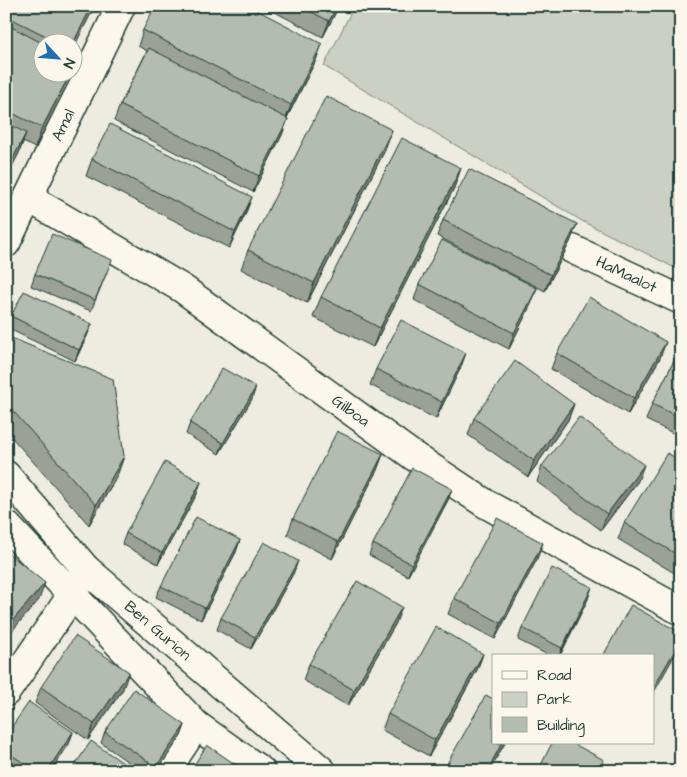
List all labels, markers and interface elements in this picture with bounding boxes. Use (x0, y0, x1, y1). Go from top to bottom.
north arrow (32, 32, 82, 82)
text: N (58, 55, 80, 72)
street label: Amal (46, 105, 80, 145)
street label: HaMaalot (592, 251, 661, 298)
street label: Gilboa (327, 389, 374, 432)
street label: Ben Gurion (120, 596, 196, 665)
legend (492, 654, 654, 744)
text: Road (537, 665, 572, 686)
text: Park (537, 689, 572, 710)
text: Building (537, 715, 585, 737)

